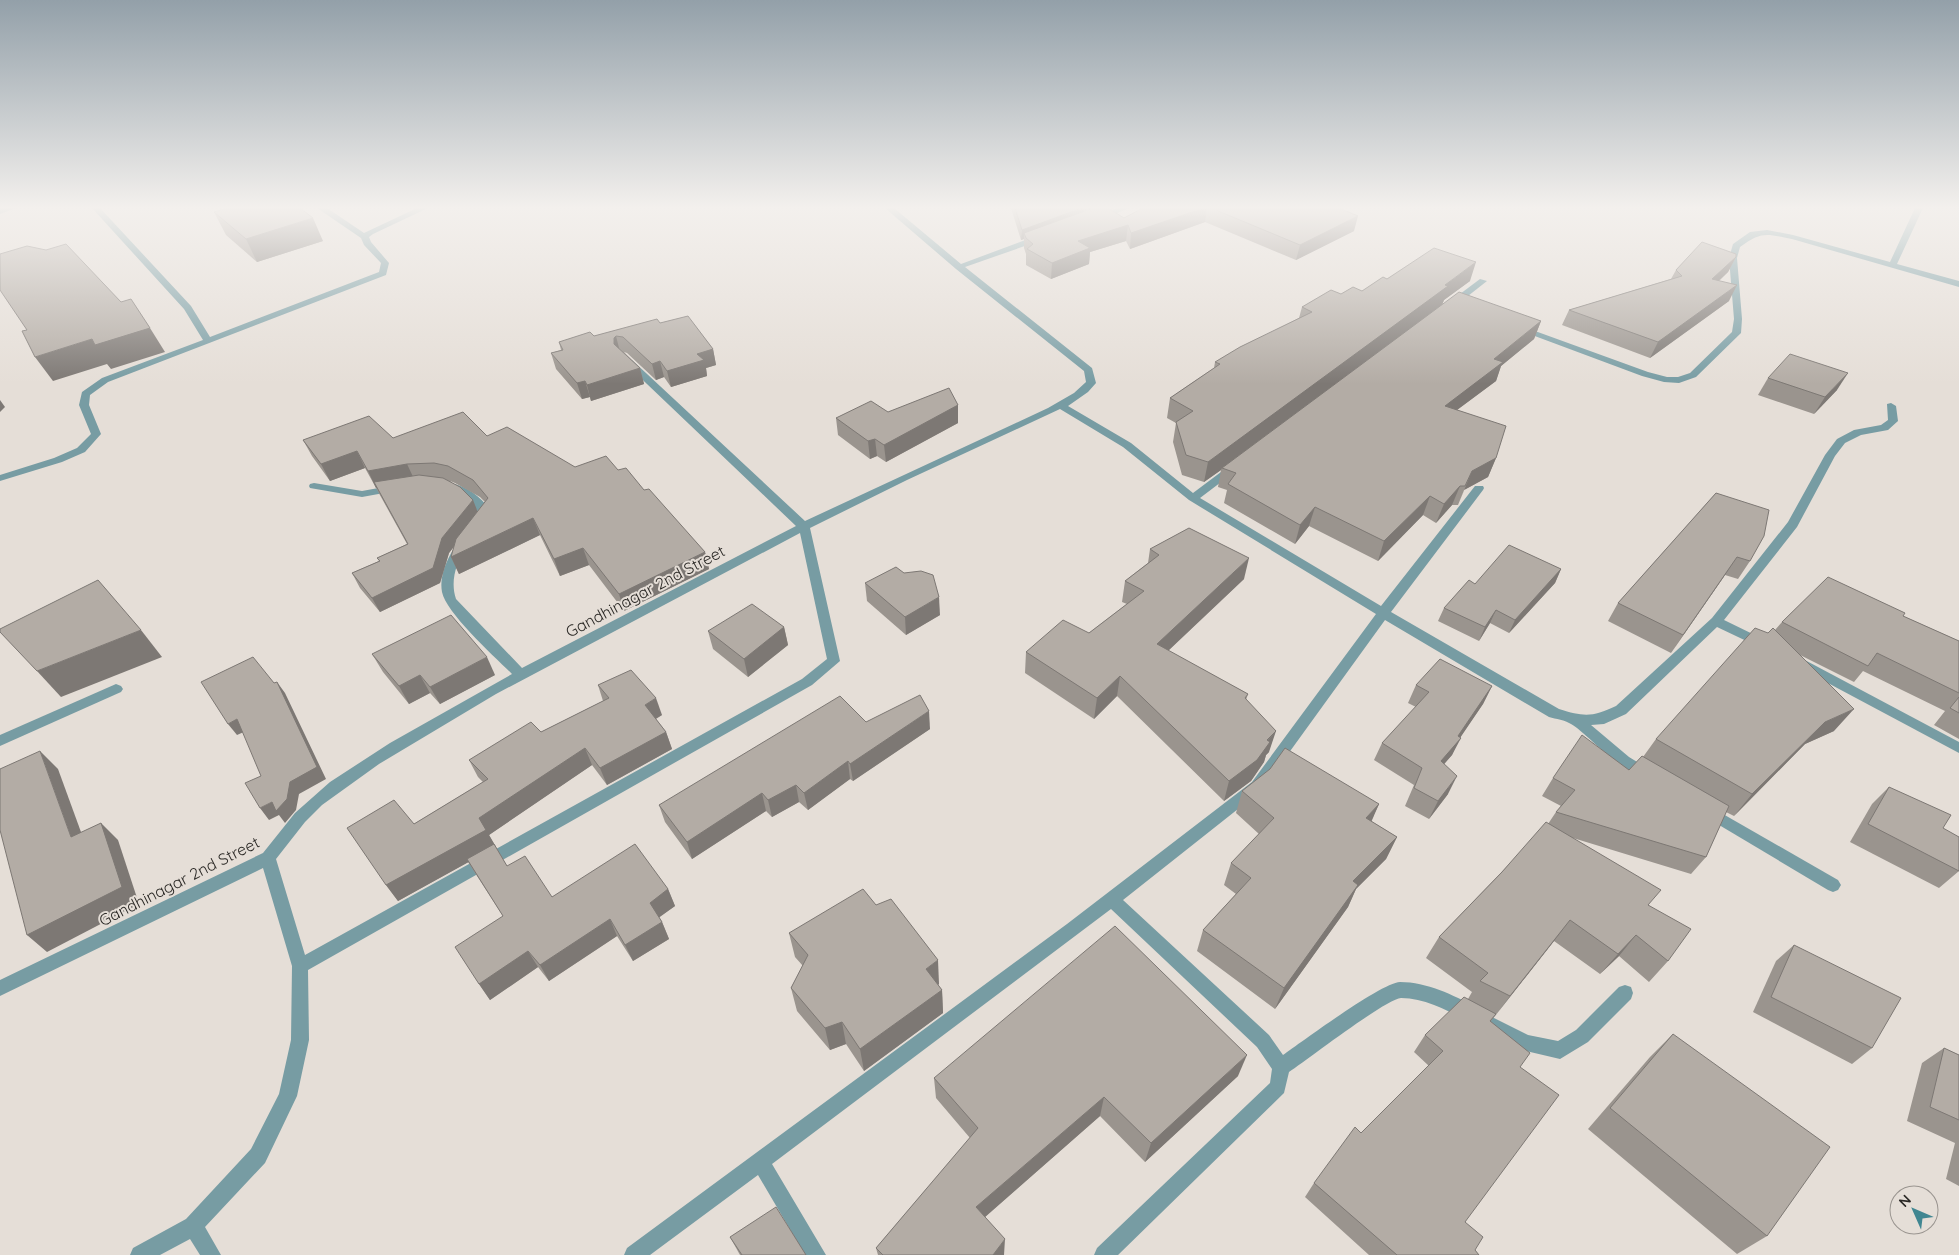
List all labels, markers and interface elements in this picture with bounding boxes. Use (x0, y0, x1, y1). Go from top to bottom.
street label: Gandhinagar 2nd Street (562, 541, 728, 641)
street label: Gandhinagar 2nd Street (95, 832, 263, 930)
north arrow (1889, 1185, 1939, 1235)
text: N (1895, 1191, 1915, 1211)

